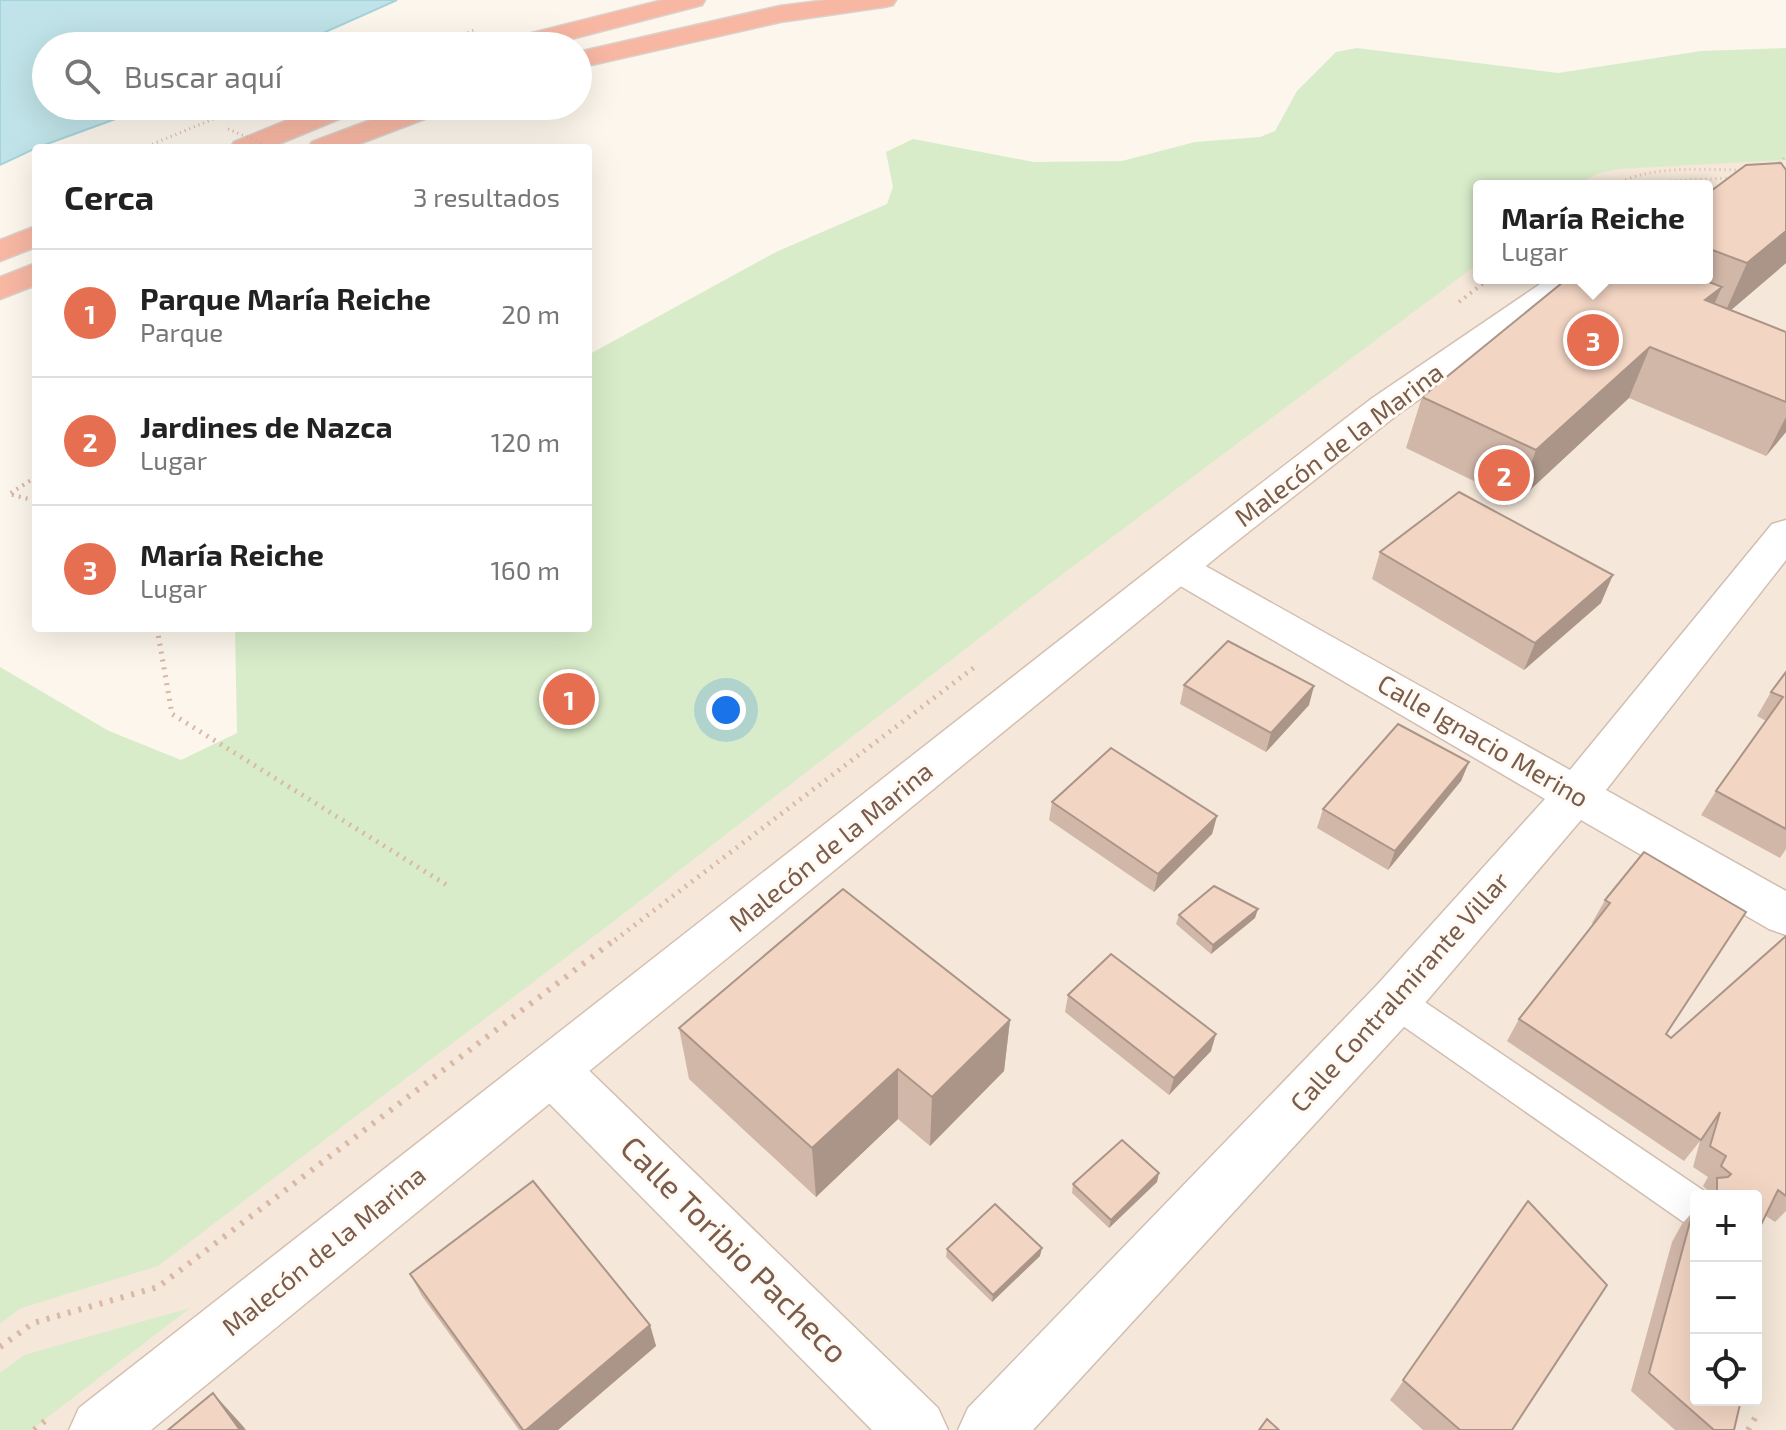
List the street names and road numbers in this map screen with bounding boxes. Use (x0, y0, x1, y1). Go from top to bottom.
street label: Malecón de la Marina (1228, 355, 1448, 532)
street label: Calle Ignacio Merino (1373, 667, 1595, 813)
street label: Malecón de la Marina (722, 754, 938, 937)
street label: Calle Contralmirante Villar (1283, 865, 1515, 1117)
street label: Calle Toribio Pacheco (614, 1127, 857, 1370)
street label: Malecón de la Marina (215, 1158, 431, 1341)

